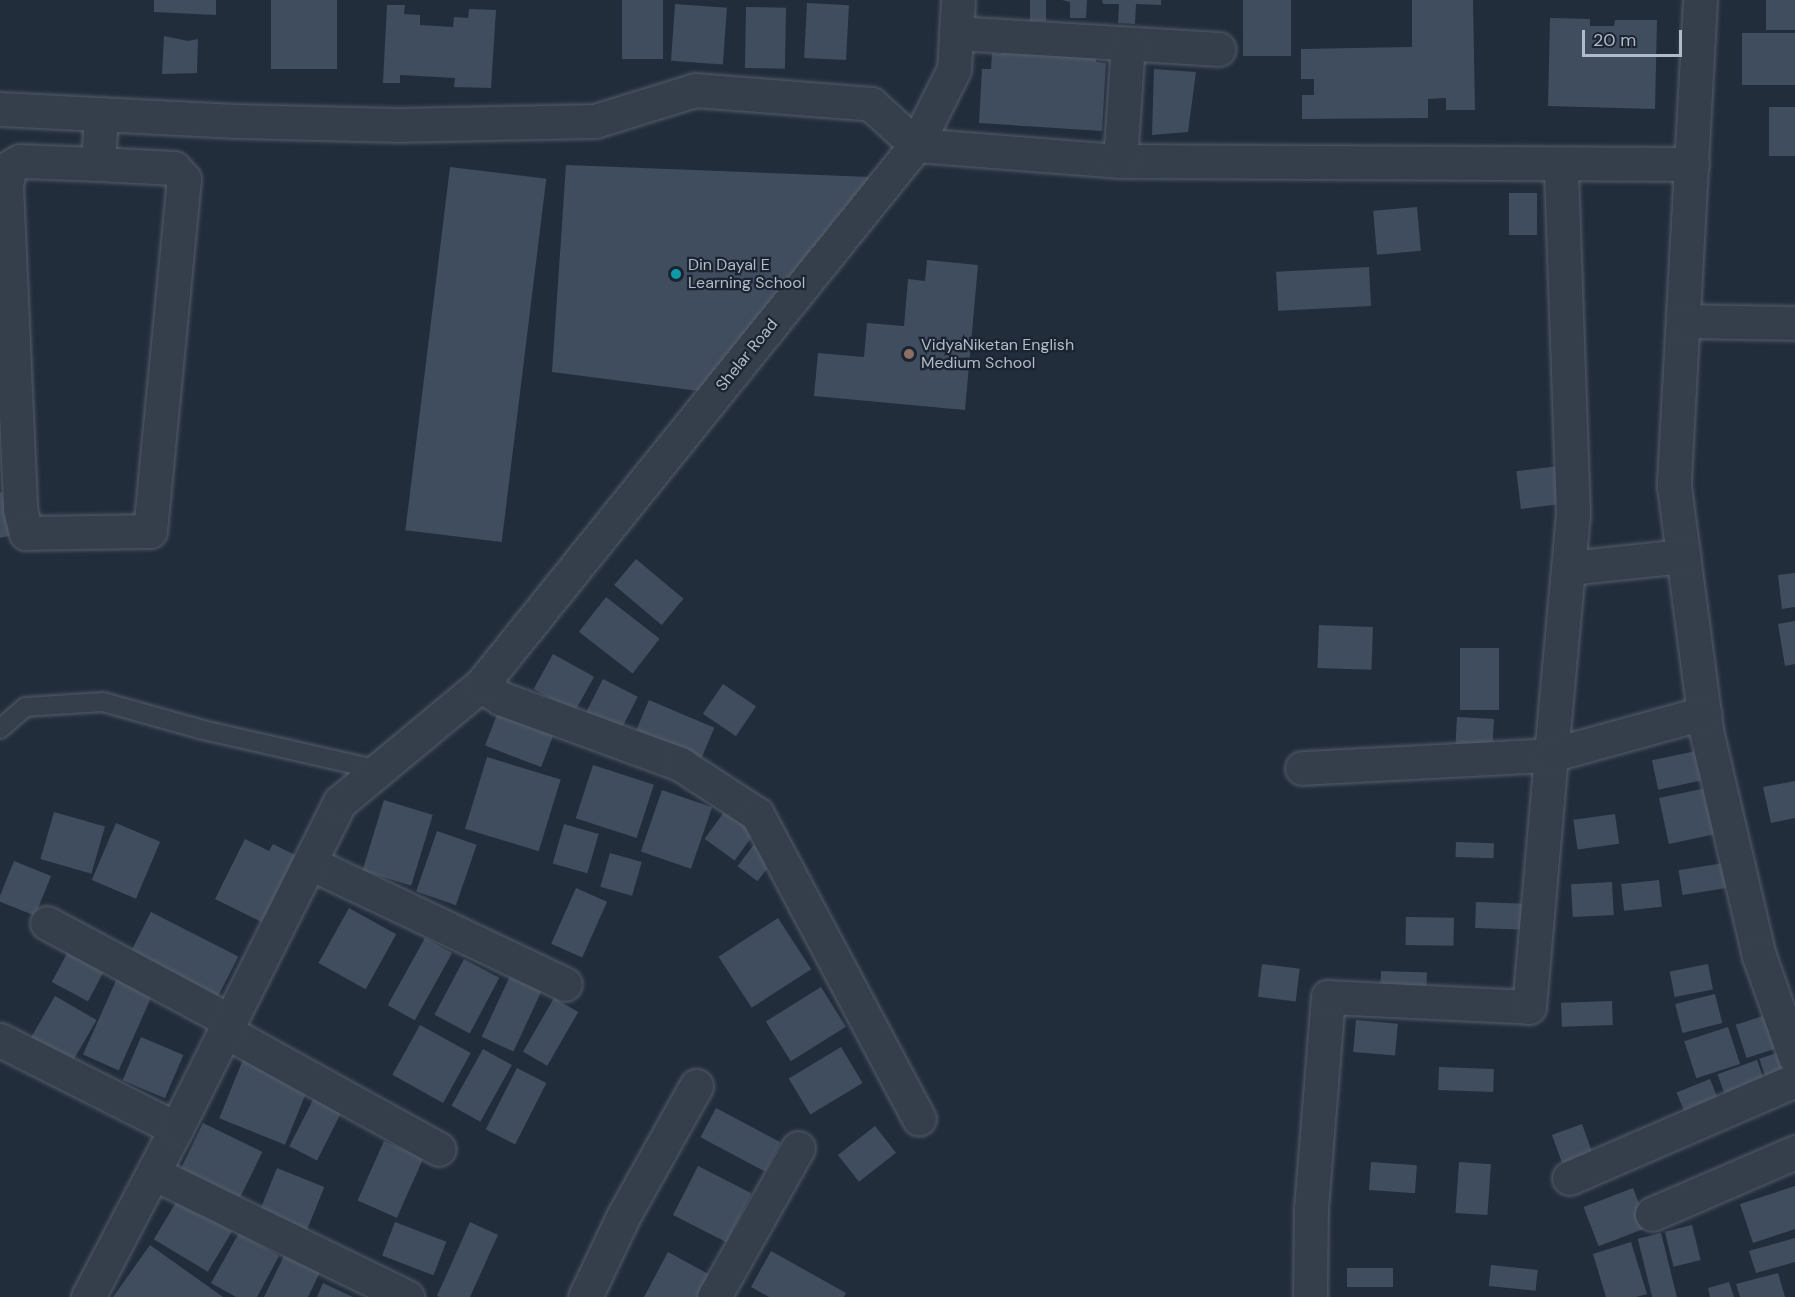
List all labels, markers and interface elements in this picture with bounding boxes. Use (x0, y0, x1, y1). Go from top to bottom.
scale bar (1585, 18, 1686, 56)
text: 20 m (1593, 28, 1636, 52)
place label: Din Dayal E Learning School (688, 255, 805, 293)
marker: Din Dayal E Learning School (669, 267, 683, 281)
street label: Shelar Road (712, 315, 782, 395)
place label: VidyaNiketan English Medium School (921, 335, 1074, 373)
marker: VidyaNiketan English Medium School (902, 347, 916, 361)

